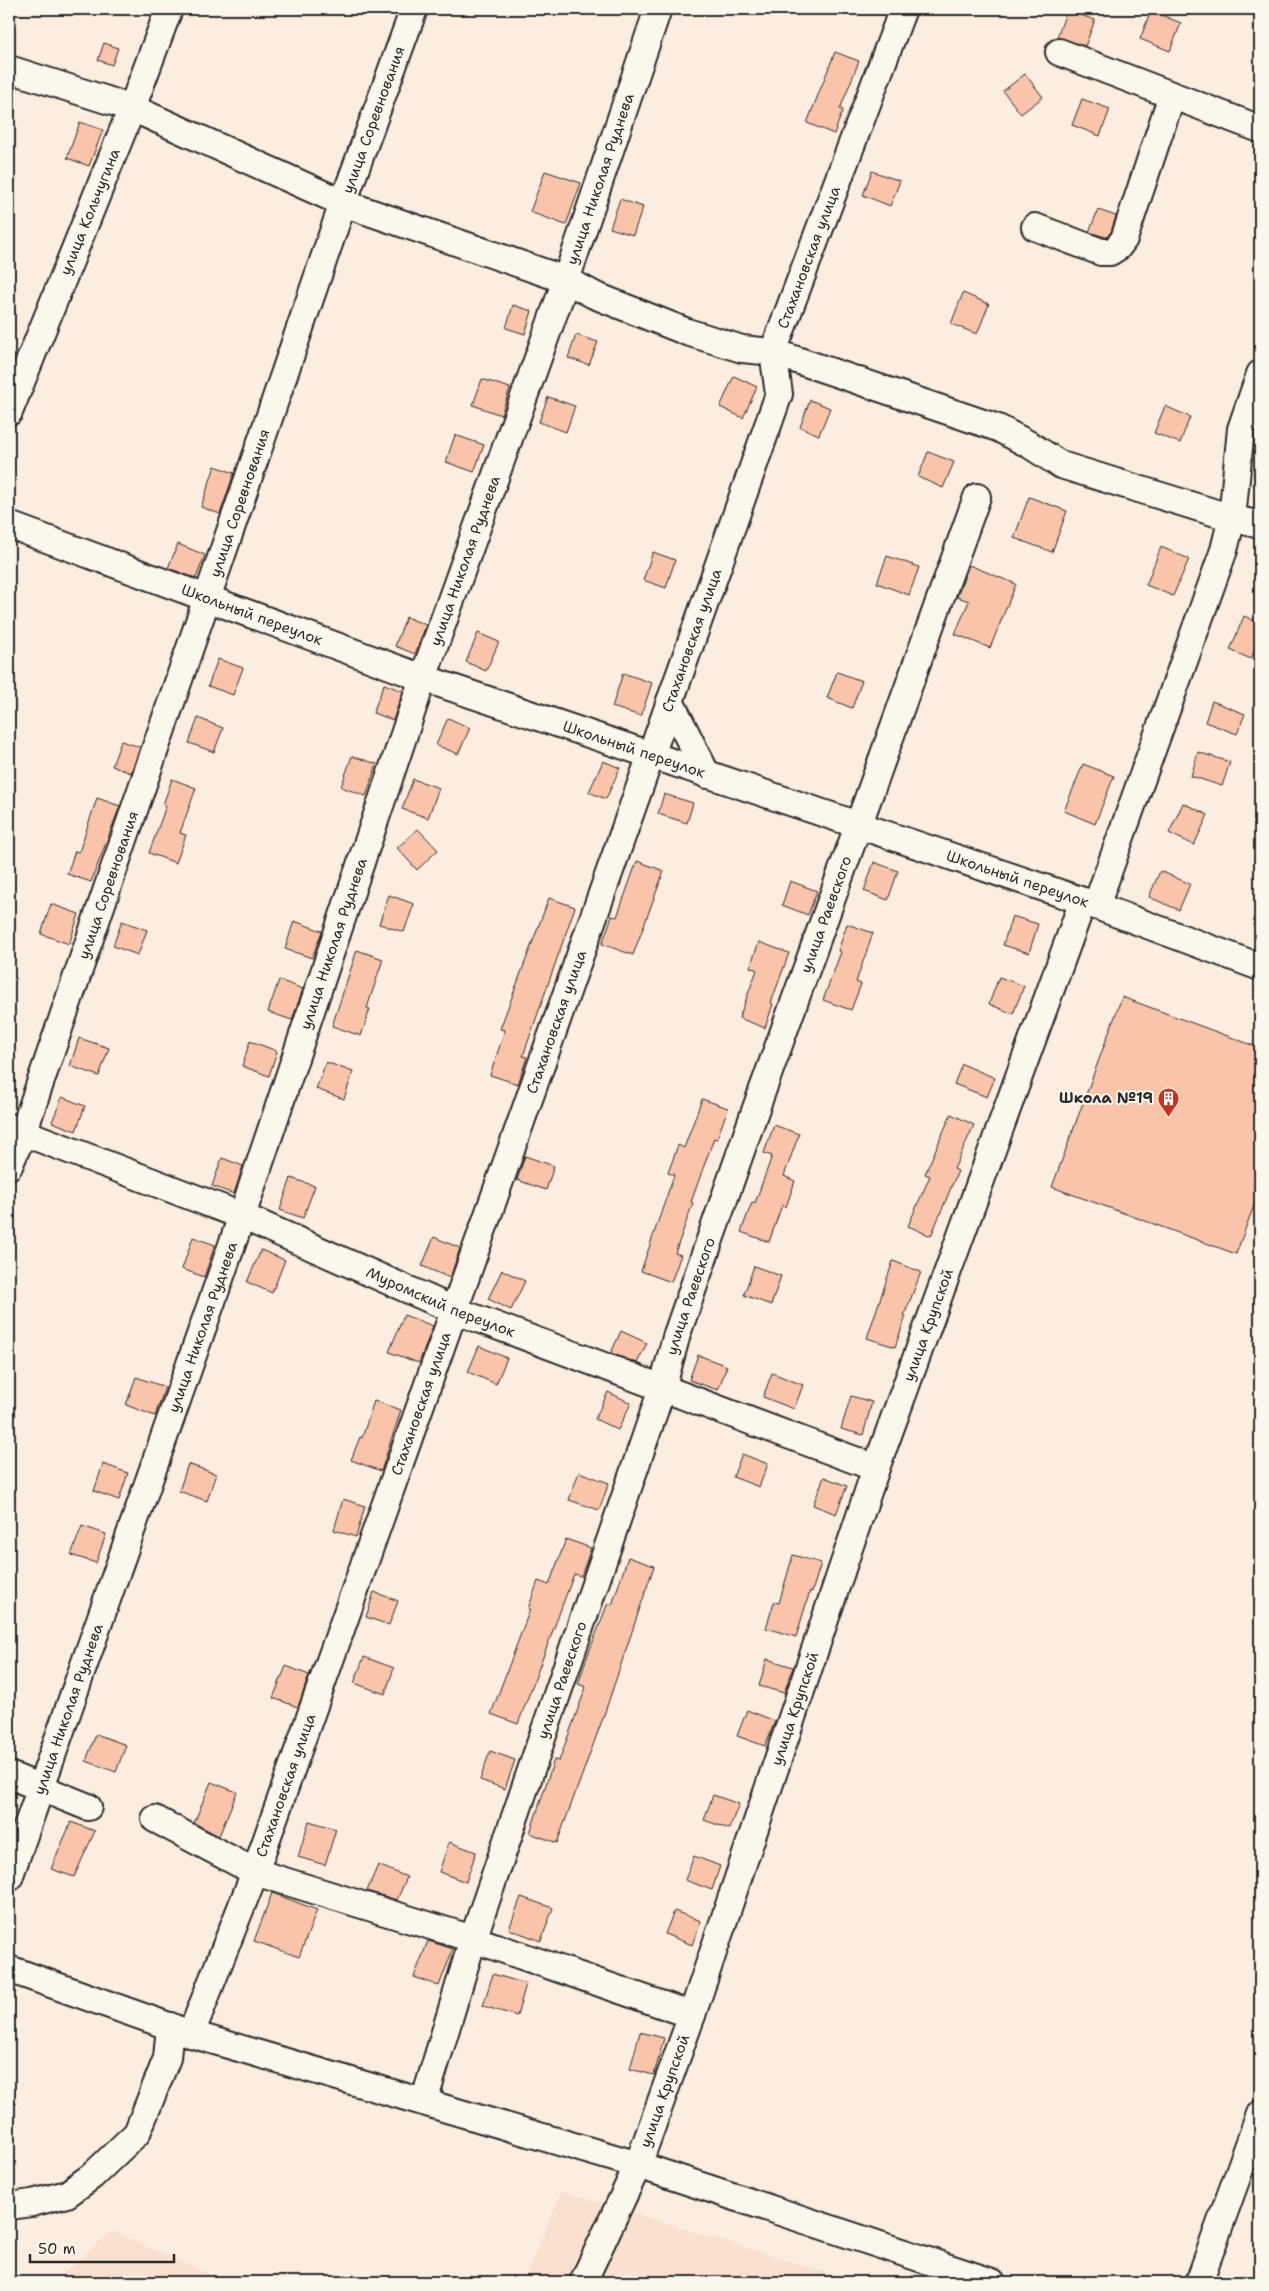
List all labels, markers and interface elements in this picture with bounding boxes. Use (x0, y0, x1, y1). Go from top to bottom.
street label: улица Соревнования (337, 43, 410, 196)
street label: улица Николая Руднева (562, 90, 639, 267)
street label: улица Кольчугина (55, 145, 125, 278)
street label: Стахановская улица (773, 183, 845, 331)
street label: улица Соревнования (205, 426, 274, 580)
street label: улица Николая Руднева (425, 472, 505, 649)
street label: Стахановская улица (657, 565, 727, 715)
street label: Школьный переулок (179, 580, 325, 650)
street label: Школьный переулок (560, 716, 708, 783)
street label: улица Соревнования (74, 808, 143, 962)
street label: Школьный переулок (944, 846, 1092, 912)
street label: улица Раевского (796, 853, 856, 976)
street label: улица Николая Руднева (295, 855, 372, 1032)
street label: Стахановская улица (522, 947, 591, 1097)
building icon: Школа №19 (1157, 1086, 1181, 1117)
place label: Школа №19 (1059, 1088, 1153, 1108)
street label: улица Раевского (662, 1235, 720, 1357)
street label: улица Николая Руднева (164, 1238, 242, 1415)
street label: Муромский переулок (363, 1262, 518, 1342)
street label: улица Крупской (898, 1266, 958, 1384)
street label: Стахановская улица (386, 1329, 456, 1478)
street label: улица Раевского (533, 1619, 591, 1742)
street label: улица Николая Руднева (29, 1620, 108, 1797)
street label: улица Крупской (767, 1649, 824, 1768)
street label: Стахановская улица (251, 1710, 321, 1860)
street label: улица Крупской (635, 2031, 694, 2150)
scale bar (30, 2231, 174, 2263)
text: 50 m (38, 2239, 76, 2259)

